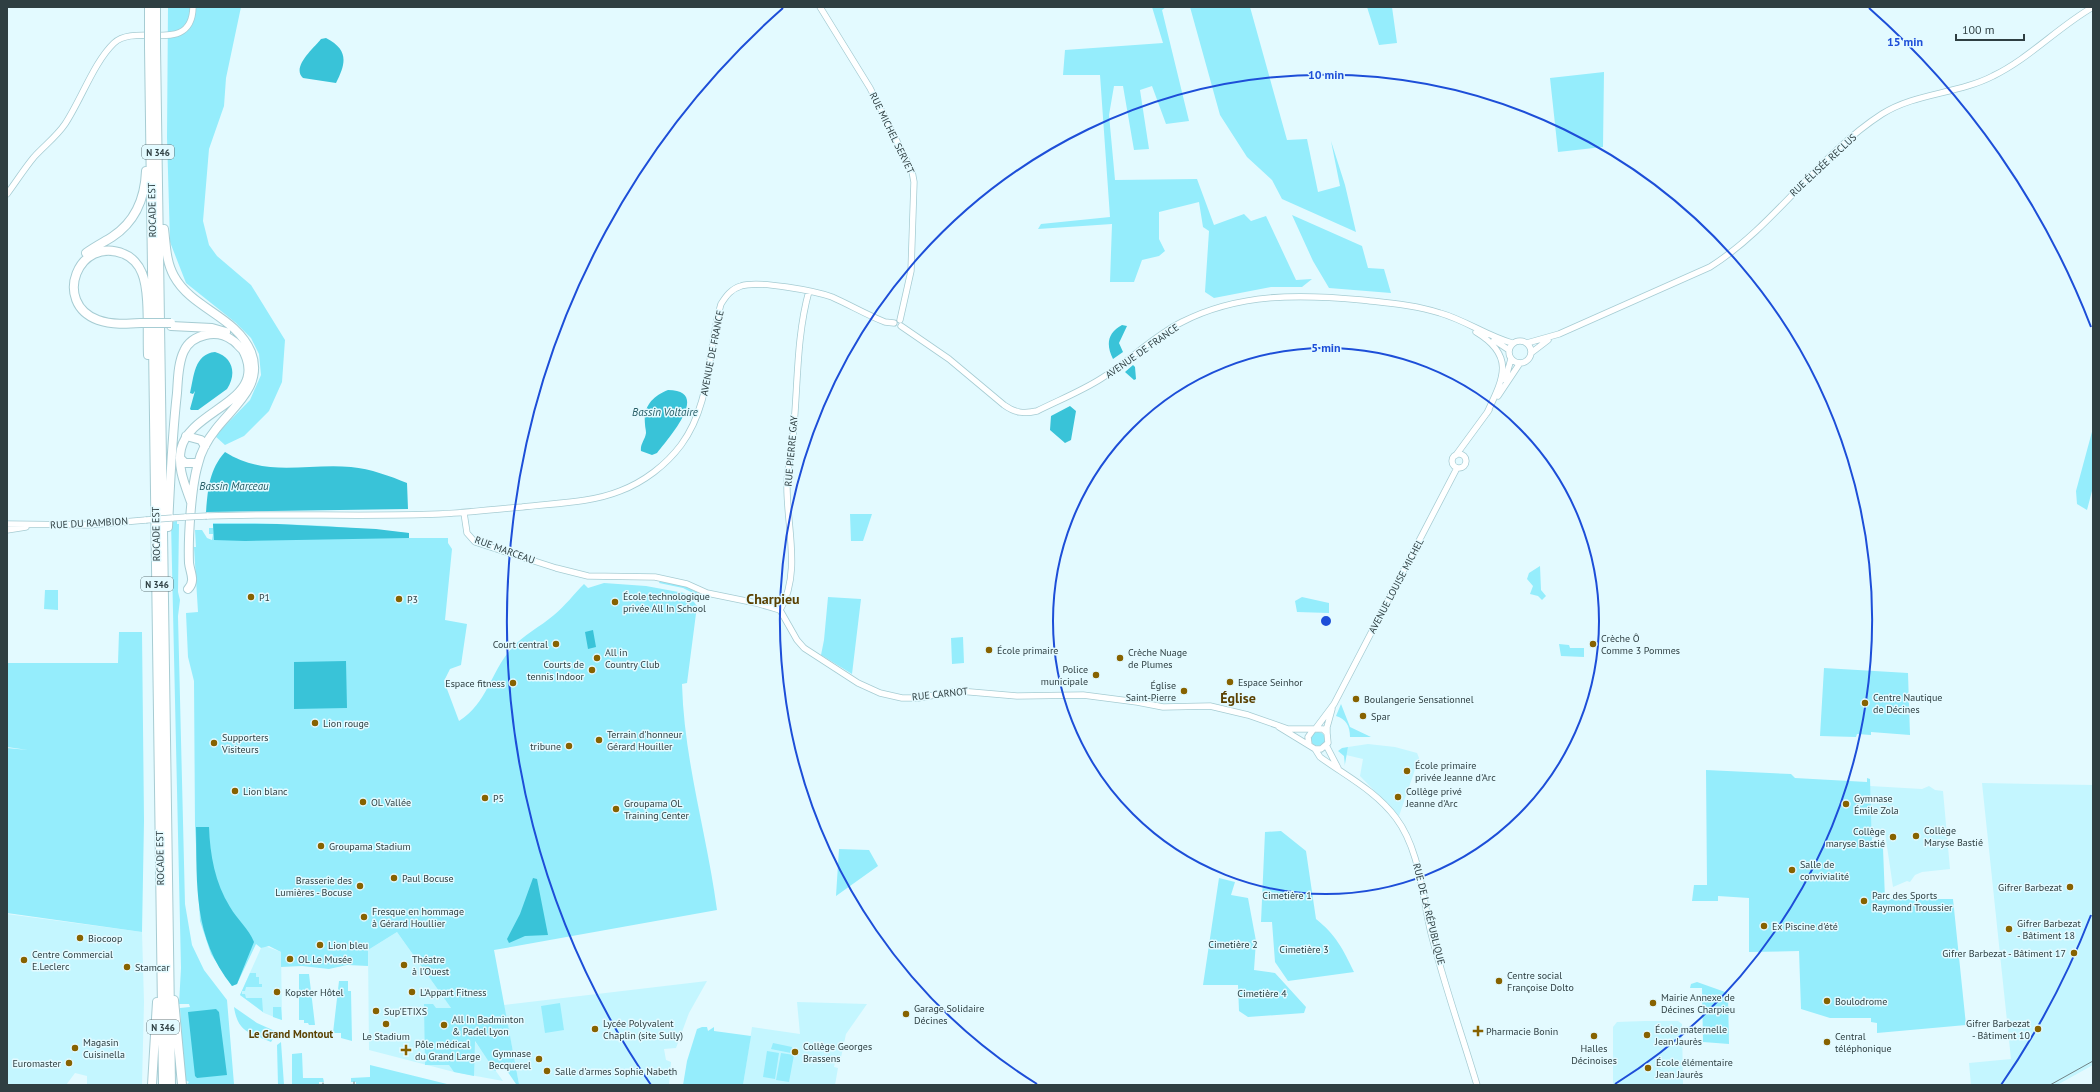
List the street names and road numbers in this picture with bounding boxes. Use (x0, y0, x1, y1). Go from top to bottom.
street label: RUE MICHEL SERVET (867, 90, 918, 176)
street label: RUE ÉLISÉE RECLUS (1787, 131, 1859, 199)
road number: N 346 (142, 145, 174, 159)
street label: ROCADE EST (145, 182, 159, 237)
street label: AVENUE DE FRANCE (697, 309, 727, 397)
street label: AVENUE DE FRANCE (1103, 321, 1181, 381)
street label: RUE PIERRE GAY (781, 415, 801, 487)
street label: ROCADE EST (149, 506, 163, 561)
street label: RUE DU RAMBION (50, 514, 128, 532)
street label: RUE MARCEAU (473, 533, 537, 567)
street label: AVENUE LOUISE MICHEL (1365, 536, 1427, 636)
road number: N 346 (141, 577, 173, 591)
street label: RUE CARNOT (911, 685, 969, 703)
street label: ROCADE EST (153, 830, 167, 885)
street label: RUE DE LA RÉPUBLIQUE (1410, 862, 1448, 966)
road number: N 346 (147, 1020, 179, 1034)

